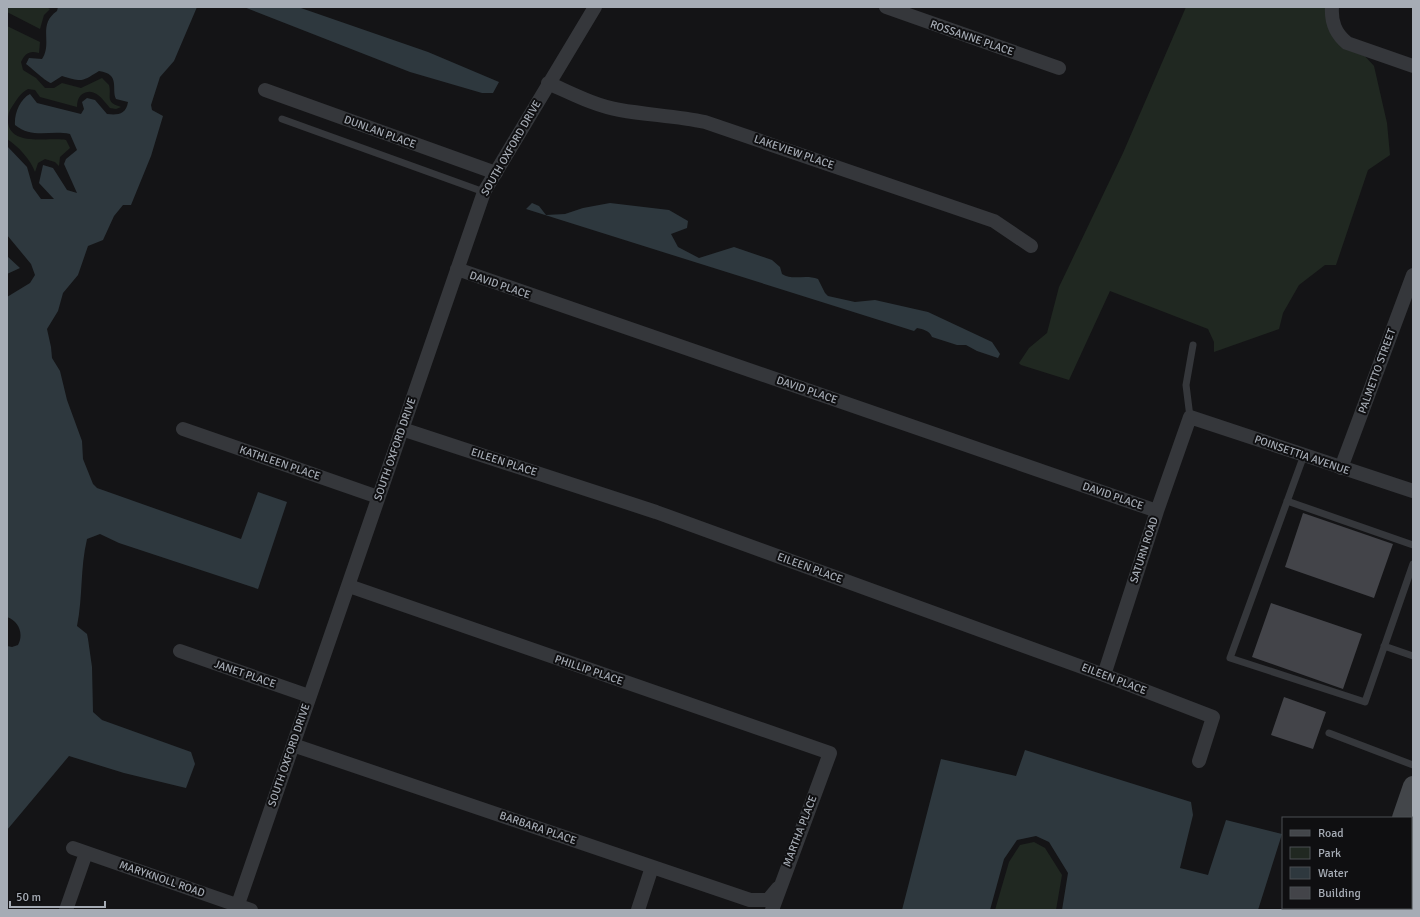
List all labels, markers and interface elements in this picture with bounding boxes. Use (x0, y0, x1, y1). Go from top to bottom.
street label: ROSSANNE PLACE (928, 18, 1016, 58)
street label: SOUTH OXFORD DRIVE (478, 98, 544, 198)
street label: DUNLAN PLACE (342, 113, 418, 151)
street label: LAKEVIEW PLACE (752, 132, 836, 172)
street label: DAVID PLACE (468, 269, 532, 301)
street label: PALMETTO STREET (1356, 326, 1399, 415)
street label: DAVID PLACE (775, 374, 839, 406)
street label: SOUTH OXFORD DRIVE (371, 396, 419, 502)
street label: POINSETTIA AVENUE (1253, 433, 1351, 477)
street label: KATHLEEN PLACE (238, 443, 322, 483)
street label: EILEEN PLACE (469, 445, 539, 479)
street label: DAVID PLACE (1081, 480, 1145, 512)
street label: SATURN ROAD (1127, 515, 1161, 585)
street label: EILEEN PLACE (775, 550, 845, 586)
street label: PHILLIP PLACE (553, 652, 625, 688)
street label: JANET PLACE (212, 657, 278, 691)
street label: EILEEN PLACE (1080, 661, 1148, 697)
street label: SOUTH OXFORD DRIVE (265, 702, 313, 808)
street label: MARTHA PLACE (780, 793, 820, 869)
street label: BARBARA PLACE (498, 809, 578, 847)
legend (1282, 817, 1412, 909)
text: Road (1318, 826, 1344, 841)
text: Park (1318, 846, 1341, 861)
street label: MARYKNOLL ROAD (117, 858, 207, 900)
text: Water (1318, 866, 1349, 881)
scale bar (10, 883, 105, 909)
text: Building (1318, 886, 1361, 901)
text: 50 m (16, 890, 41, 905)

